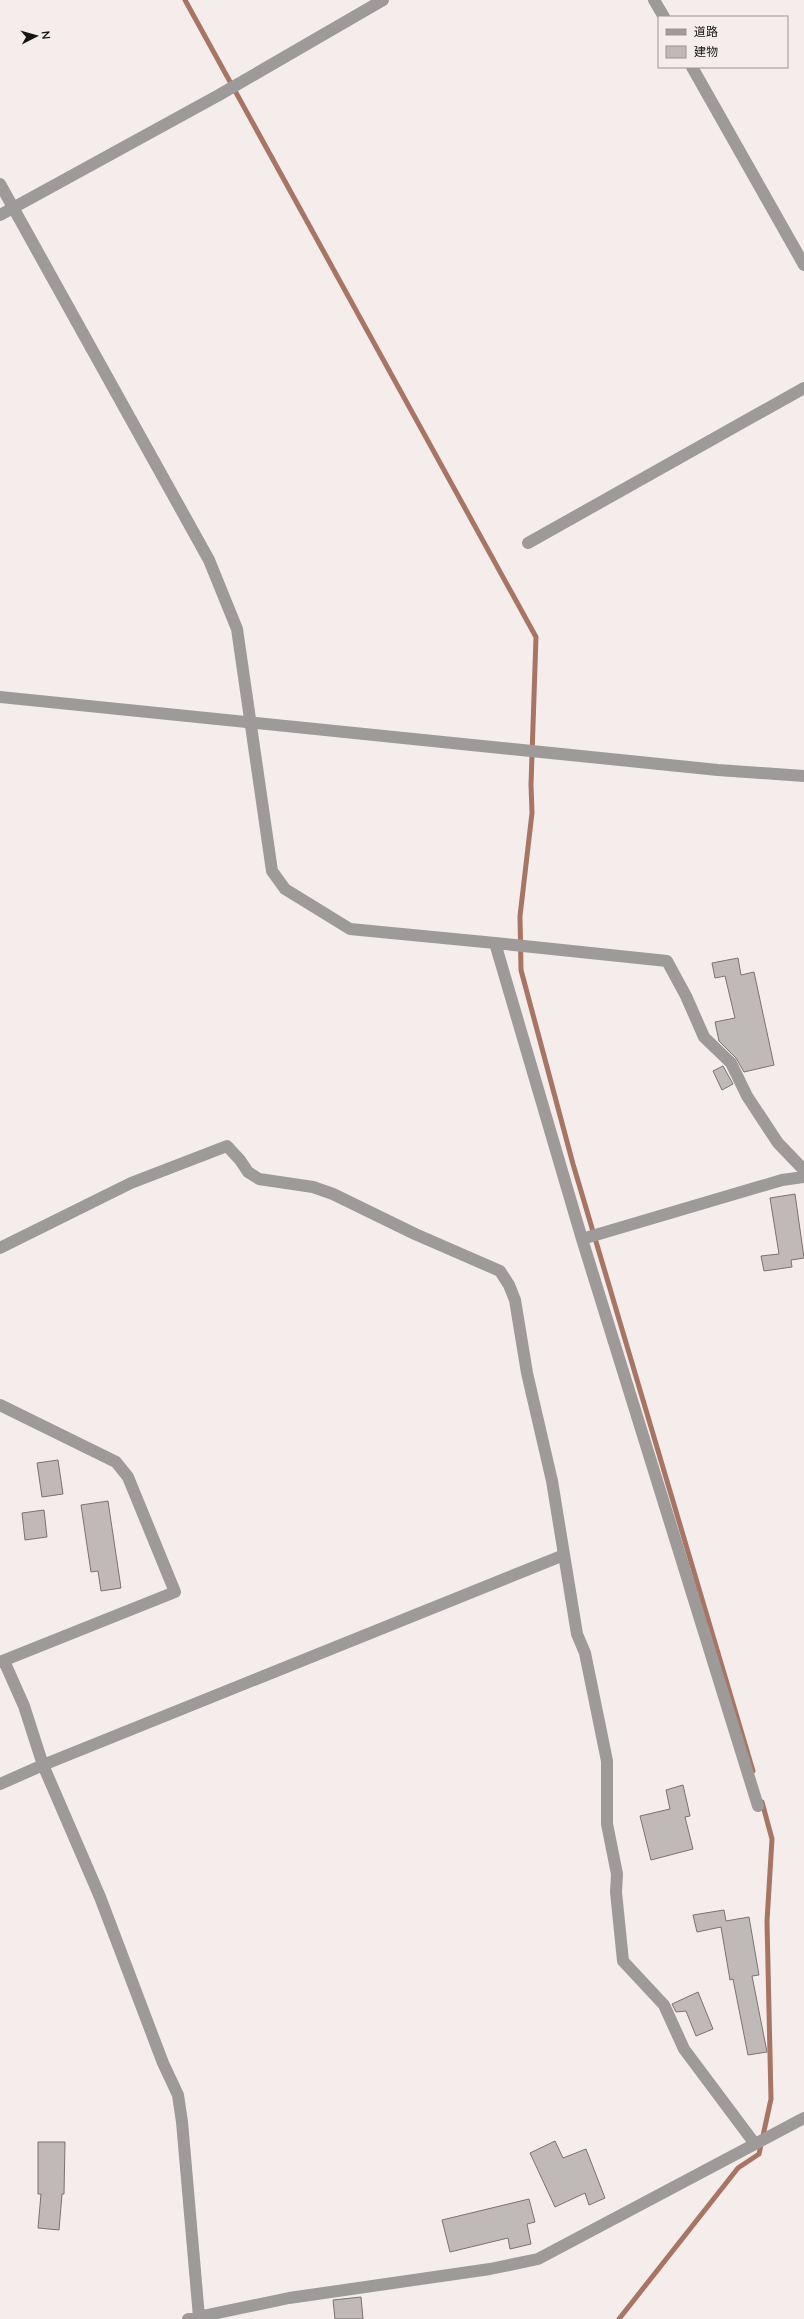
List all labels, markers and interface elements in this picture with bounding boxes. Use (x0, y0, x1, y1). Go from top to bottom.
north arrow (16, 16, 56, 56)
legend (658, 16, 788, 68)
text: 道路 (694, 24, 718, 39)
text: N (40, 30, 53, 40)
text: 建物 (694, 44, 718, 59)

